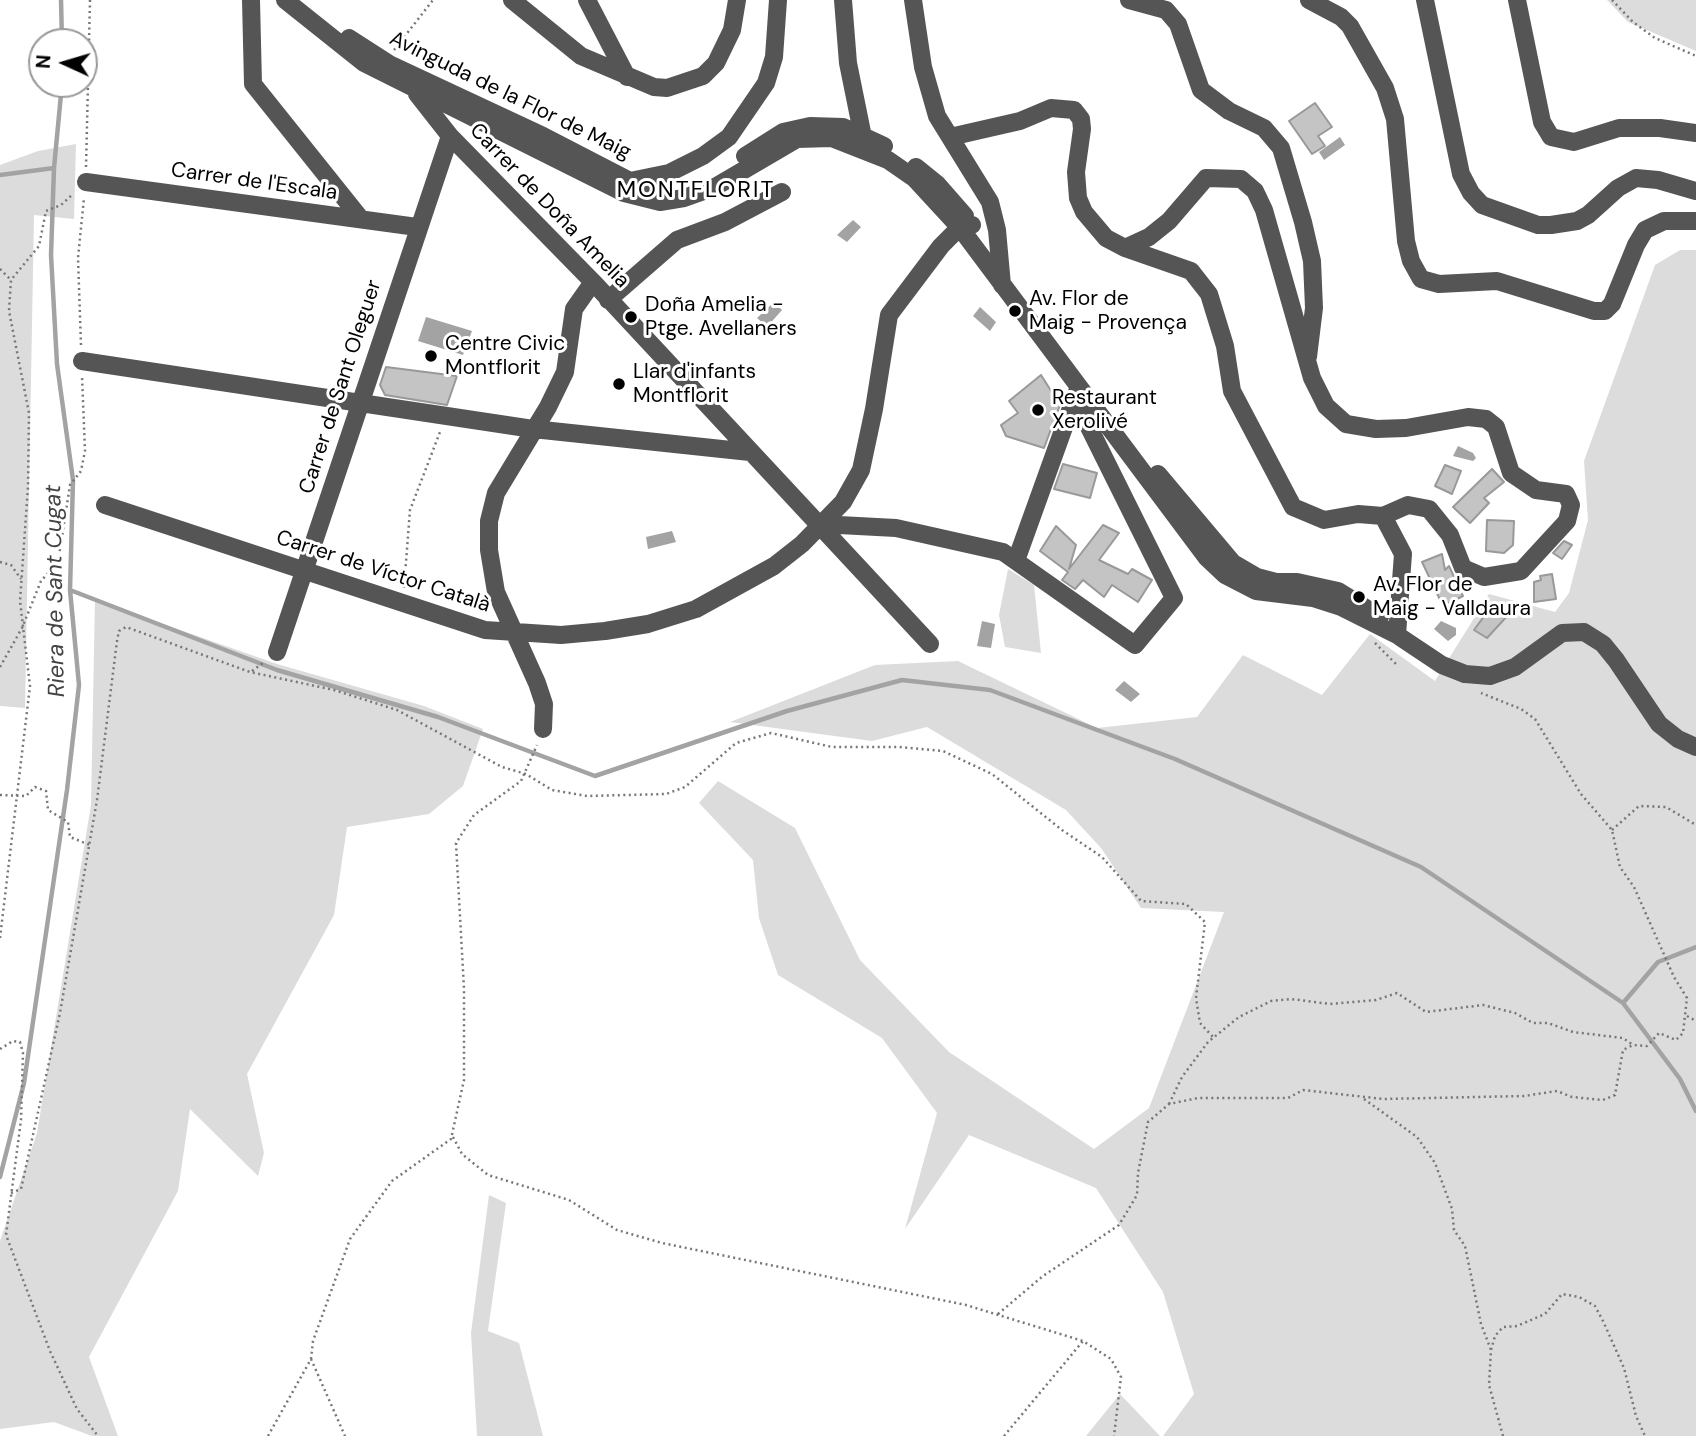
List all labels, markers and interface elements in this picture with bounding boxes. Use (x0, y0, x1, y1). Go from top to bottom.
street label: Avinguda de la Flor de Maig (385, 26, 635, 166)
north arrow (28, 28, 98, 98)
text: N (31, 54, 56, 69)
street label: Carrer de Doña Amelia (464, 118, 634, 294)
street label: Carrer de l'Escala (169, 158, 339, 206)
district label: MONTFLORIT (618, 177, 774, 205)
street label: Carrer de Sant Oleguer (295, 277, 387, 497)
place label: Av. Flor de Maig - Provença (1029, 286, 1187, 336)
place label: Doña Amelia - Ptge. Avellaners (645, 292, 797, 342)
marker: Av. Flor de Maig - Provença (1007, 303, 1023, 319)
marker: Doña Amelia - Ptge. Avellaners (623, 309, 639, 325)
place label: Centre Civic Montflorit (445, 331, 565, 381)
marker: Centre Civic Montflorit (423, 348, 439, 364)
place label: Llar d'infants Montflorit (633, 359, 756, 409)
marker: Llar d'infants Montflorit (611, 376, 627, 392)
place label: Restaurant Xerolivé (1052, 385, 1157, 435)
marker: Restaurant Xerolivé (1030, 402, 1046, 418)
water label: Riera de Sant Cugat (40, 484, 72, 698)
street label: Carrer de Víctor Català (273, 525, 493, 619)
place label: Av. Flor de Maig - Valldaura (1373, 572, 1531, 622)
marker: Av. Flor de Maig - Valldaura (1351, 589, 1367, 605)

